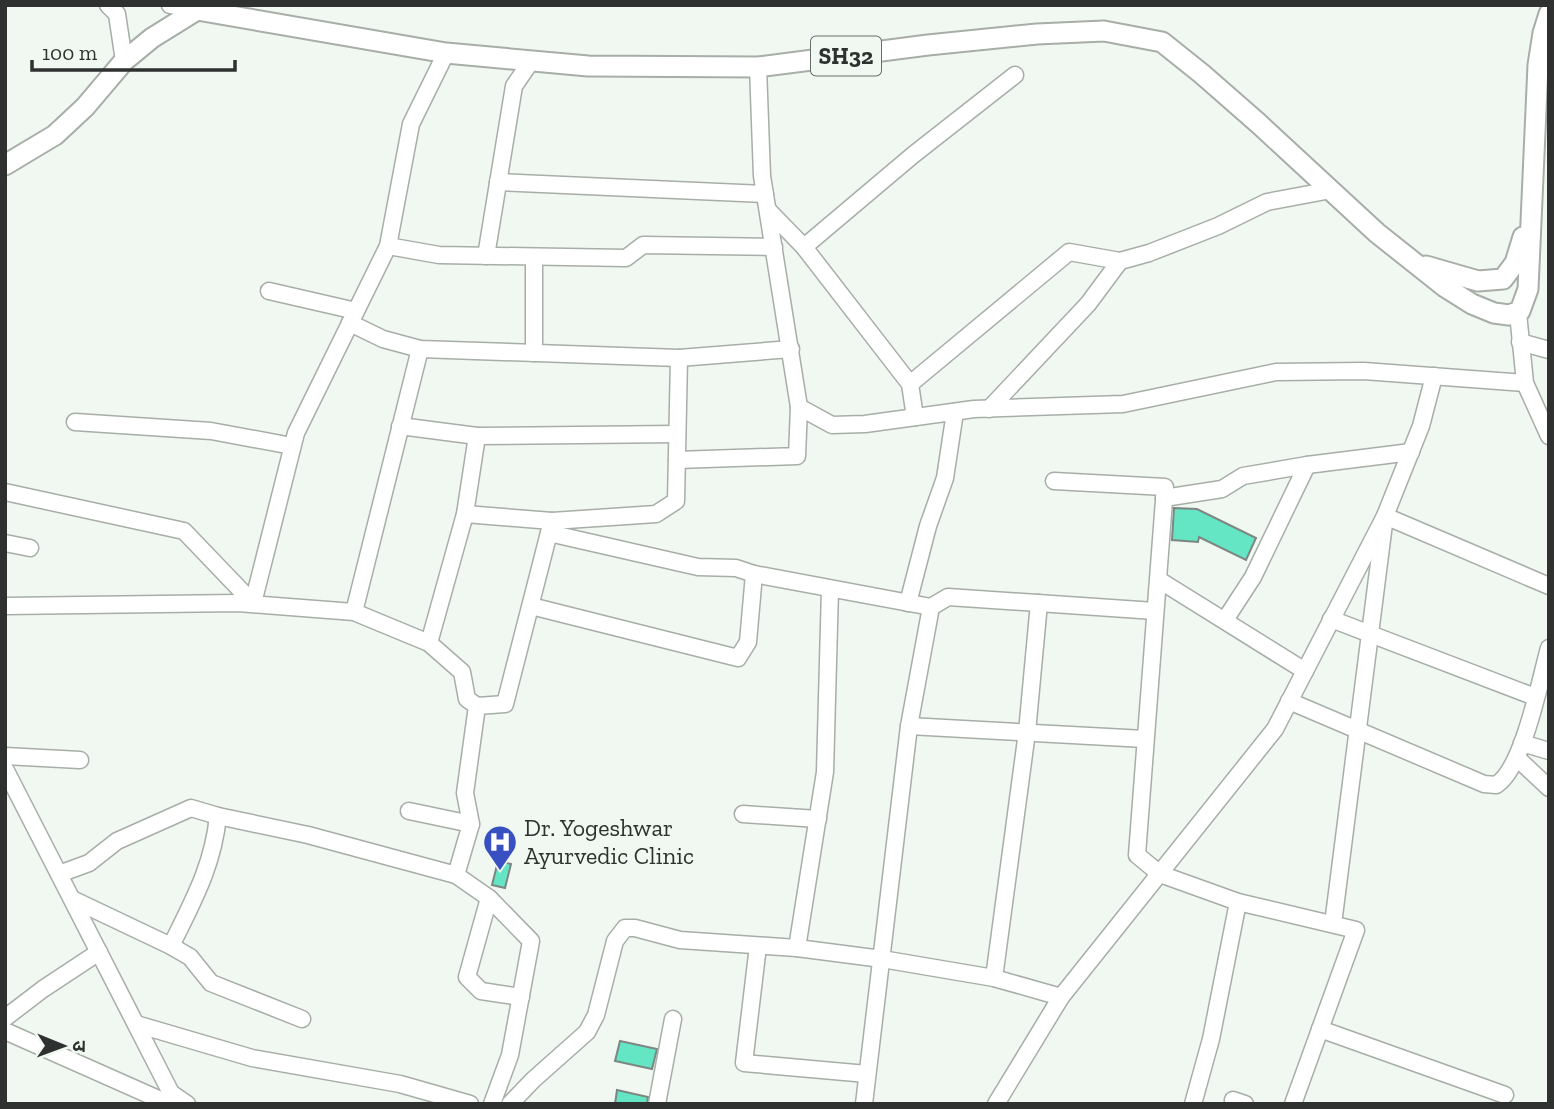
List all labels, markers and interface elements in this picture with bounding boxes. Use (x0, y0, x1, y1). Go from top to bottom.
scale bar (32, 28, 234, 72)
road number: SH32 (811, 36, 881, 76)
text: 100 m (42, 40, 97, 65)
place label: Dr. Yogeshwar Ayurvedic Clinic (524, 813, 694, 870)
hospital icon: Dr. Yogeshwar Ayurvedic Clinic (481, 823, 519, 872)
north arrow (28, 1011, 98, 1081)
text: उ (68, 1041, 91, 1053)

